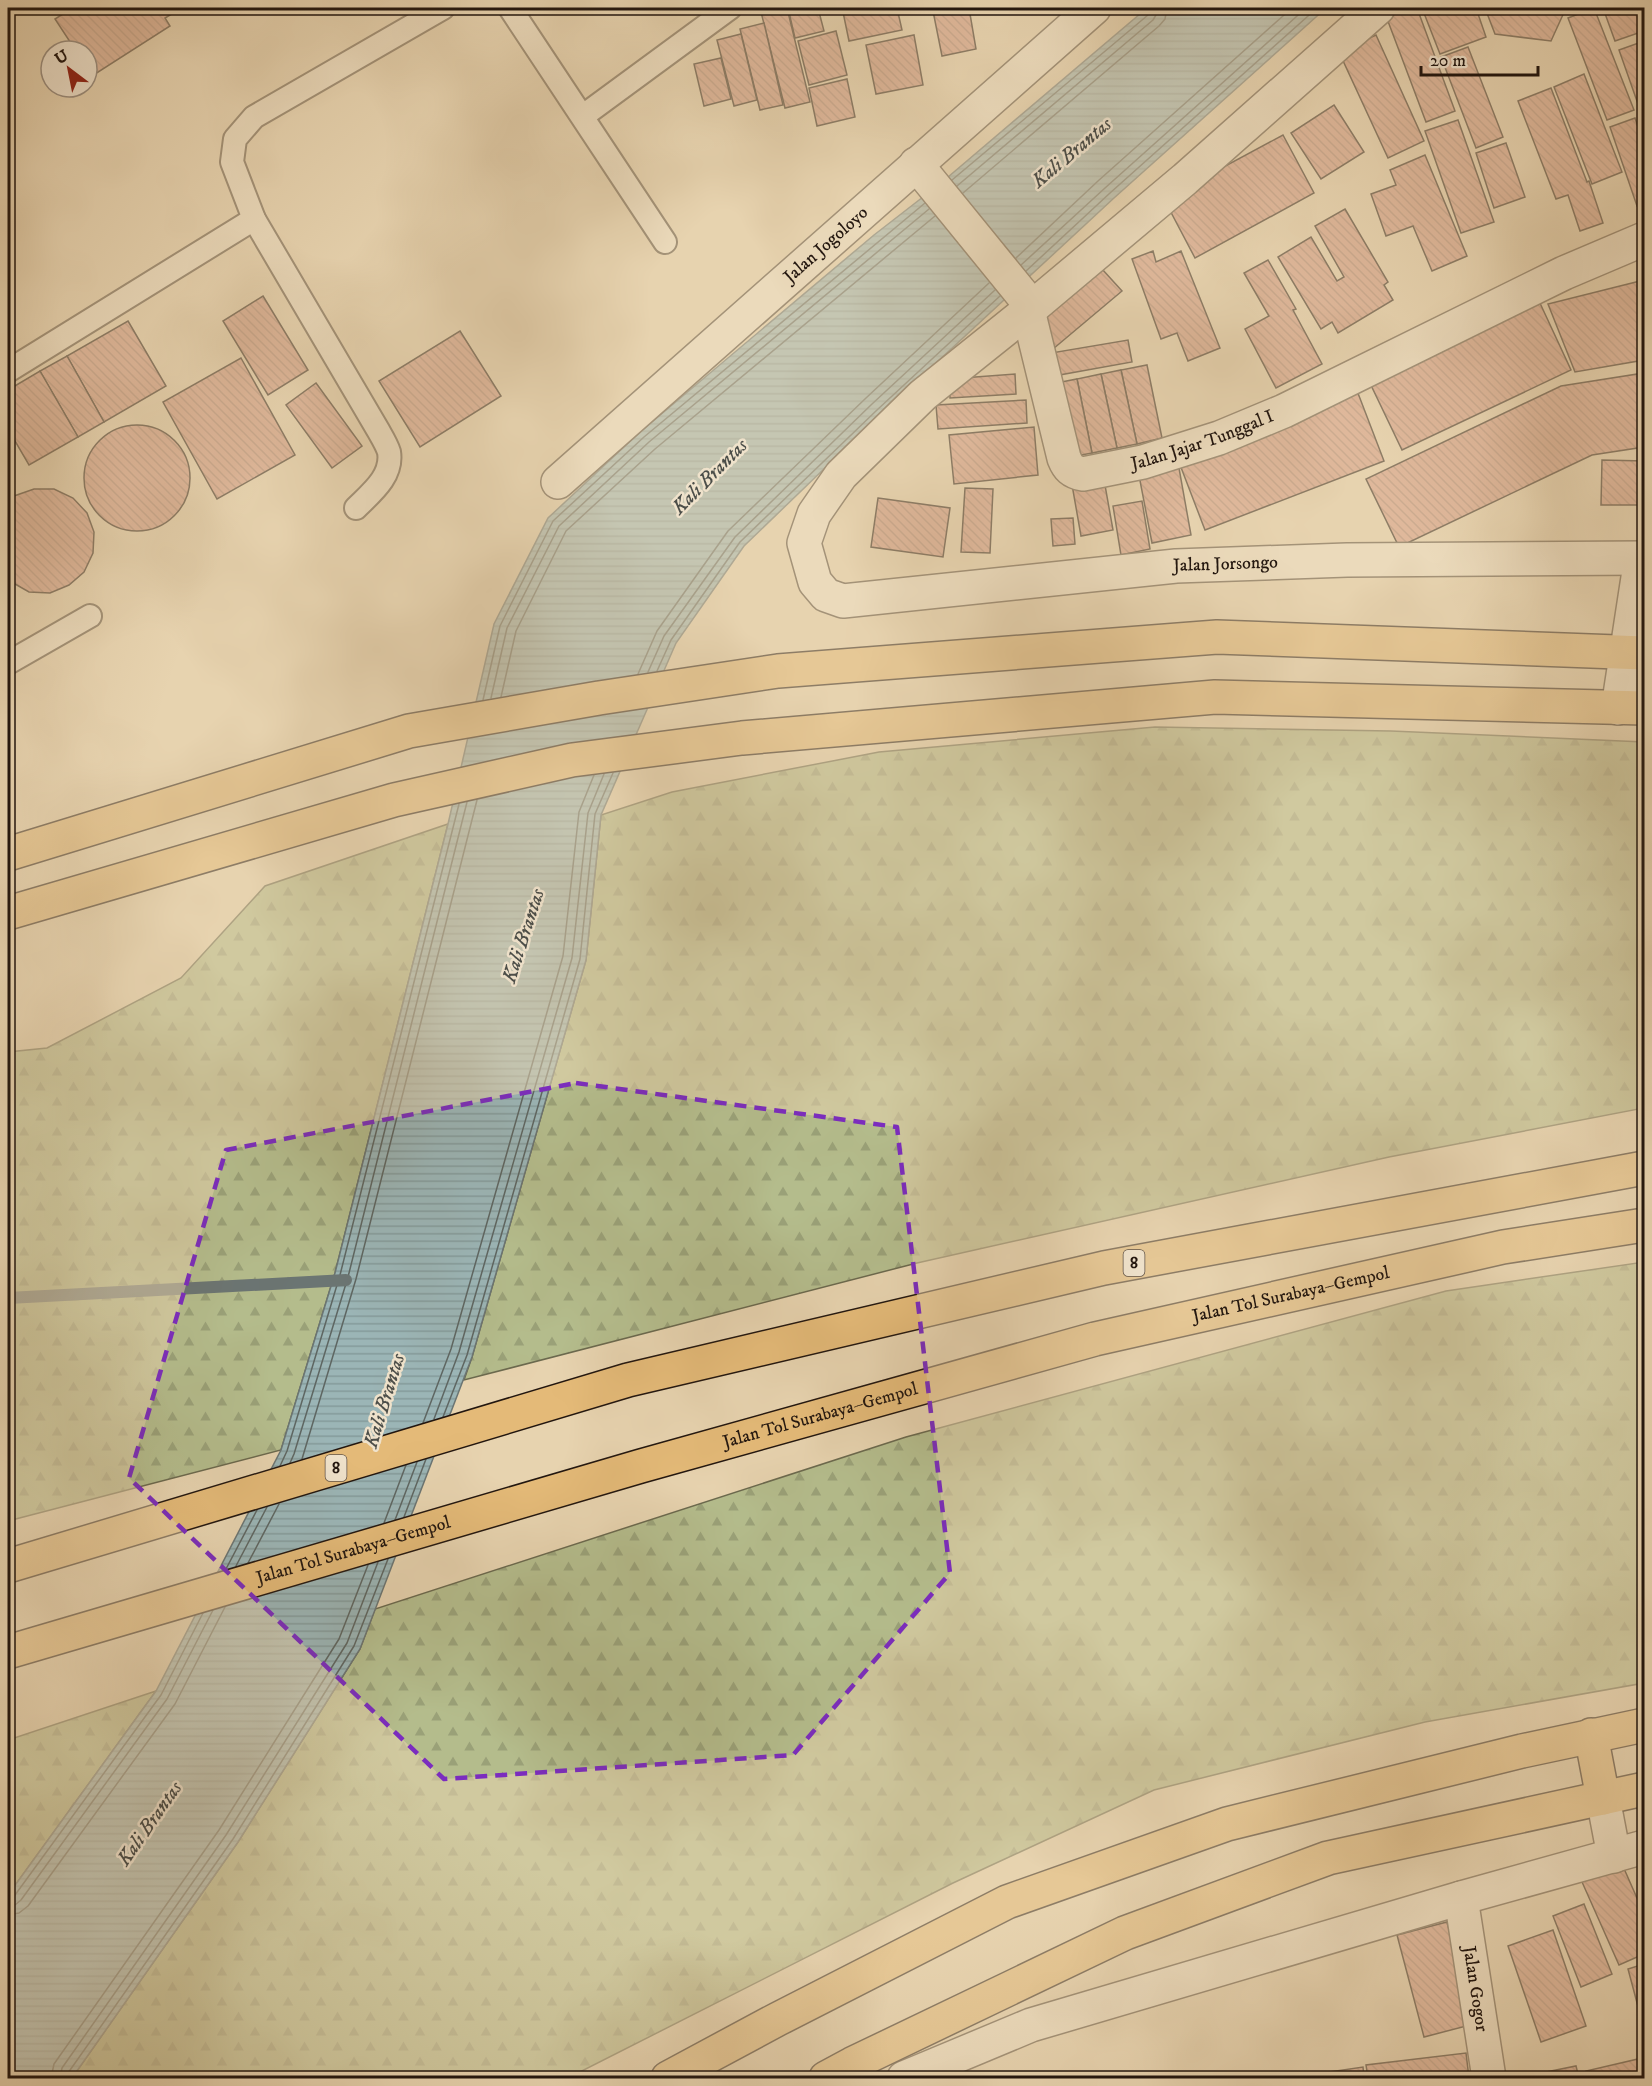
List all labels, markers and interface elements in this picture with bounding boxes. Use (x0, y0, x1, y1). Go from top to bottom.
north arrow (39, 39, 99, 99)
scale bar (1421, 39, 1538, 77)
text: U (51, 45, 73, 69)
text: 20 m (1430, 50, 1466, 72)
water label: Kali Brantas (1026, 112, 1118, 194)
street label: Jalan Jogoloyo (778, 202, 873, 289)
street label: Jalan Jajar Tunggal I (1127, 405, 1277, 476)
water label: Kali Brantas (666, 433, 754, 521)
street label: Jalan Jorsongo (1171, 551, 1278, 577)
water label: Kali Brantas (497, 885, 551, 987)
road number: 8 (1124, 1250, 1144, 1276)
street label: Jalan Tol Surabaya–Gempol (1188, 1262, 1392, 1328)
water label: Kali Brantas (359, 1350, 411, 1452)
street label: Jalan Tol Surabaya–Gempol (718, 1378, 921, 1454)
road number: 8 (326, 1455, 346, 1481)
street label: Jalan Tol Surabaya–Gempol (252, 1511, 454, 1590)
water label: Kali Brantas (111, 1776, 189, 1872)
street label: Jalan Gogor (1457, 1943, 1493, 2034)

